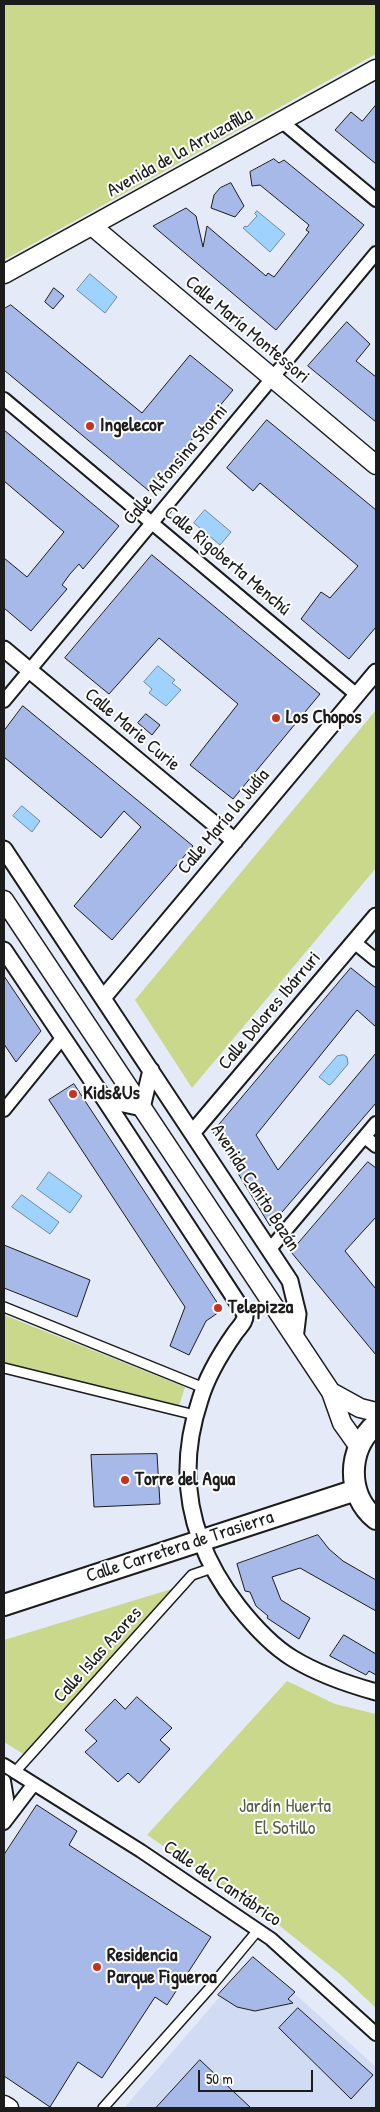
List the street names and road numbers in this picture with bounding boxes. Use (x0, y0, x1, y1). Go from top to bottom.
street label: Avenida de la Arruzafilla (103, 104, 257, 202)
street label: Calle María Montessori (180, 271, 314, 389)
street label: Calle Alfonsina Storni (119, 400, 233, 530)
street label: Calle Rigoberta Menchú (159, 501, 295, 621)
street label: Calle Marie Curie (80, 684, 184, 776)
street label: Calle María la Judía (173, 765, 275, 879)
street label: Calle Dolores Ibárruri (214, 947, 326, 1075)
street label: Avenida Cañito Bazán (205, 1120, 305, 1256)
street label: Calle Carretera de Trasierra (84, 1506, 276, 1588)
street label: Calle Islas Azores (49, 1602, 147, 1708)
street label: Calle del Cantábrico (159, 1836, 285, 1932)

